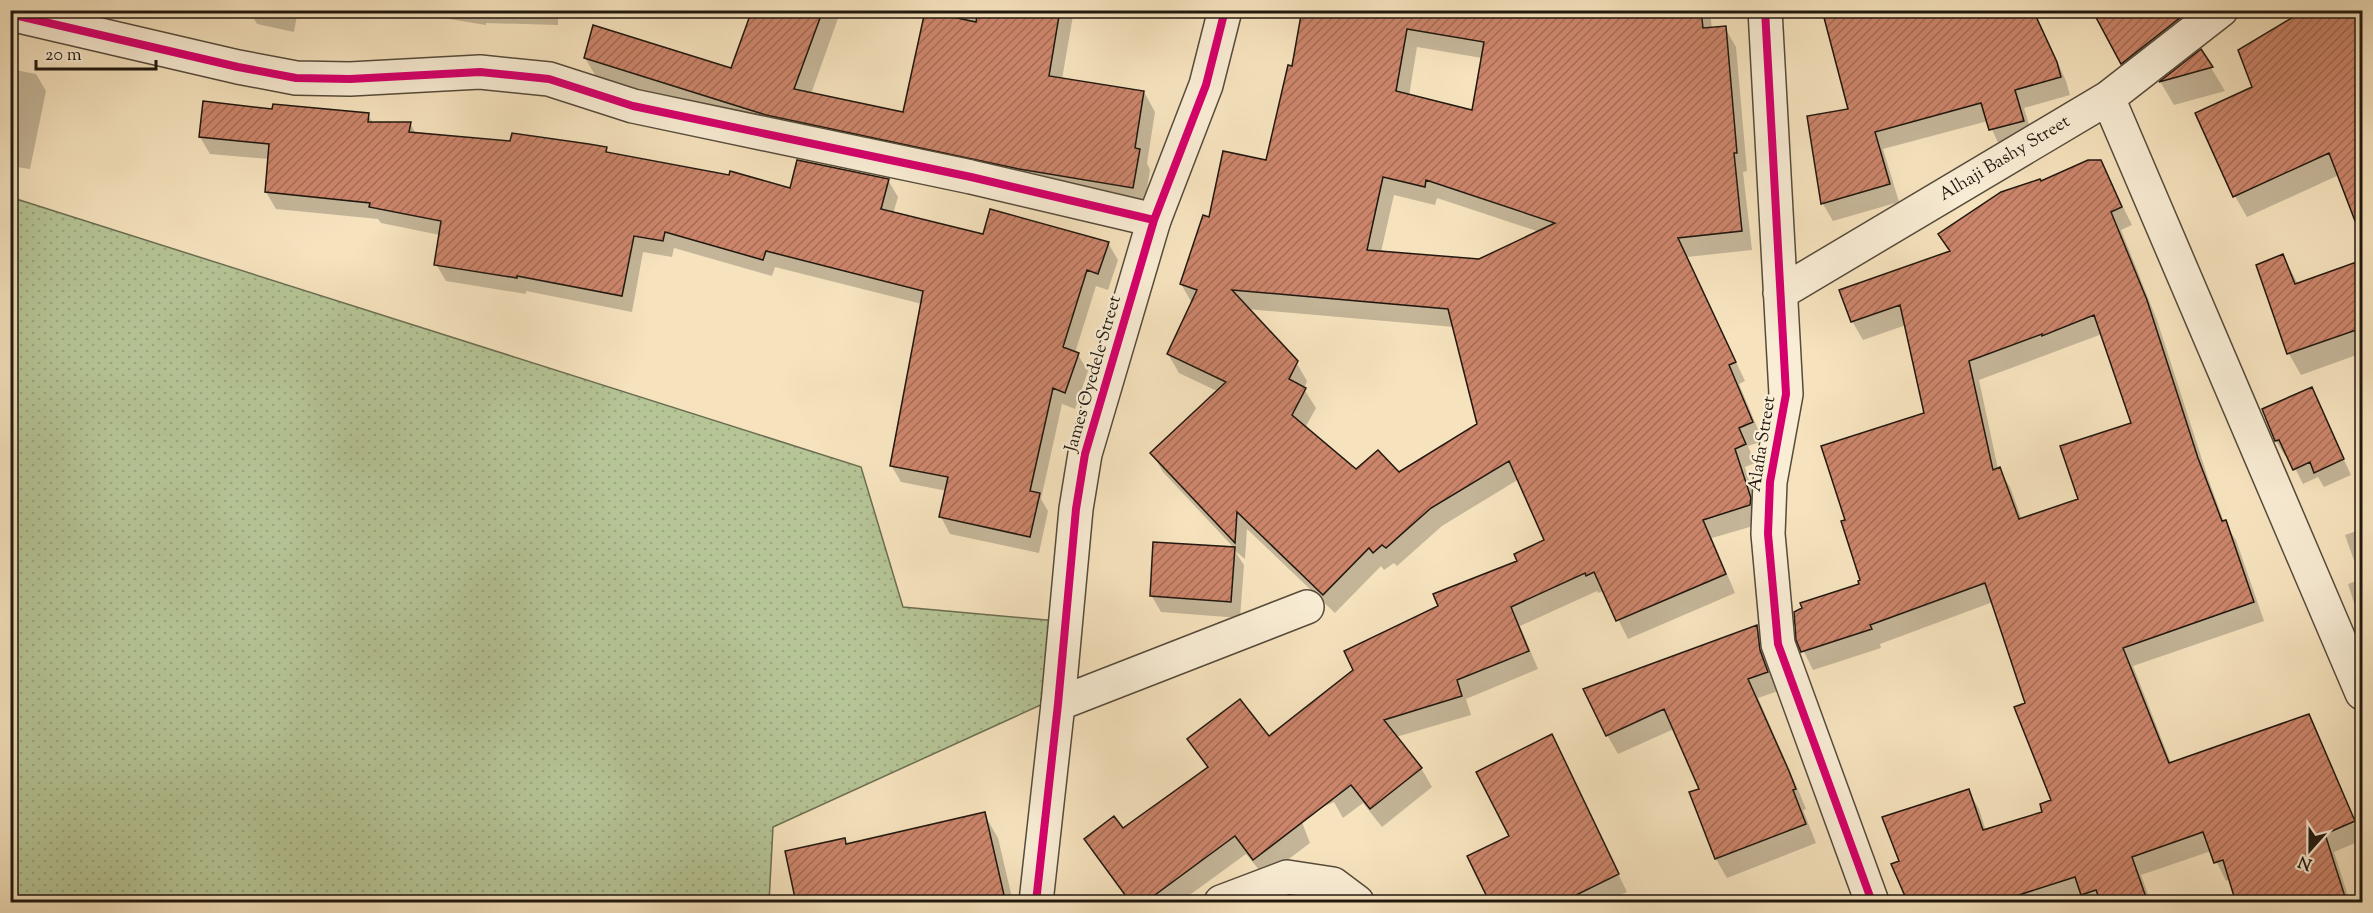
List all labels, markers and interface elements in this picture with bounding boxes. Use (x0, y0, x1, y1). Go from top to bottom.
scale bar (36, 33, 156, 71)
text: 20 m (45, 43, 82, 69)
street label: Alhaji Bashy Street (1935, 110, 2075, 208)
street label: James Oyedele Street (1059, 293, 1129, 456)
street label: Alafia Street (1743, 394, 1783, 494)
north arrow (2280, 820, 2340, 880)
text: N (2295, 849, 2316, 875)

